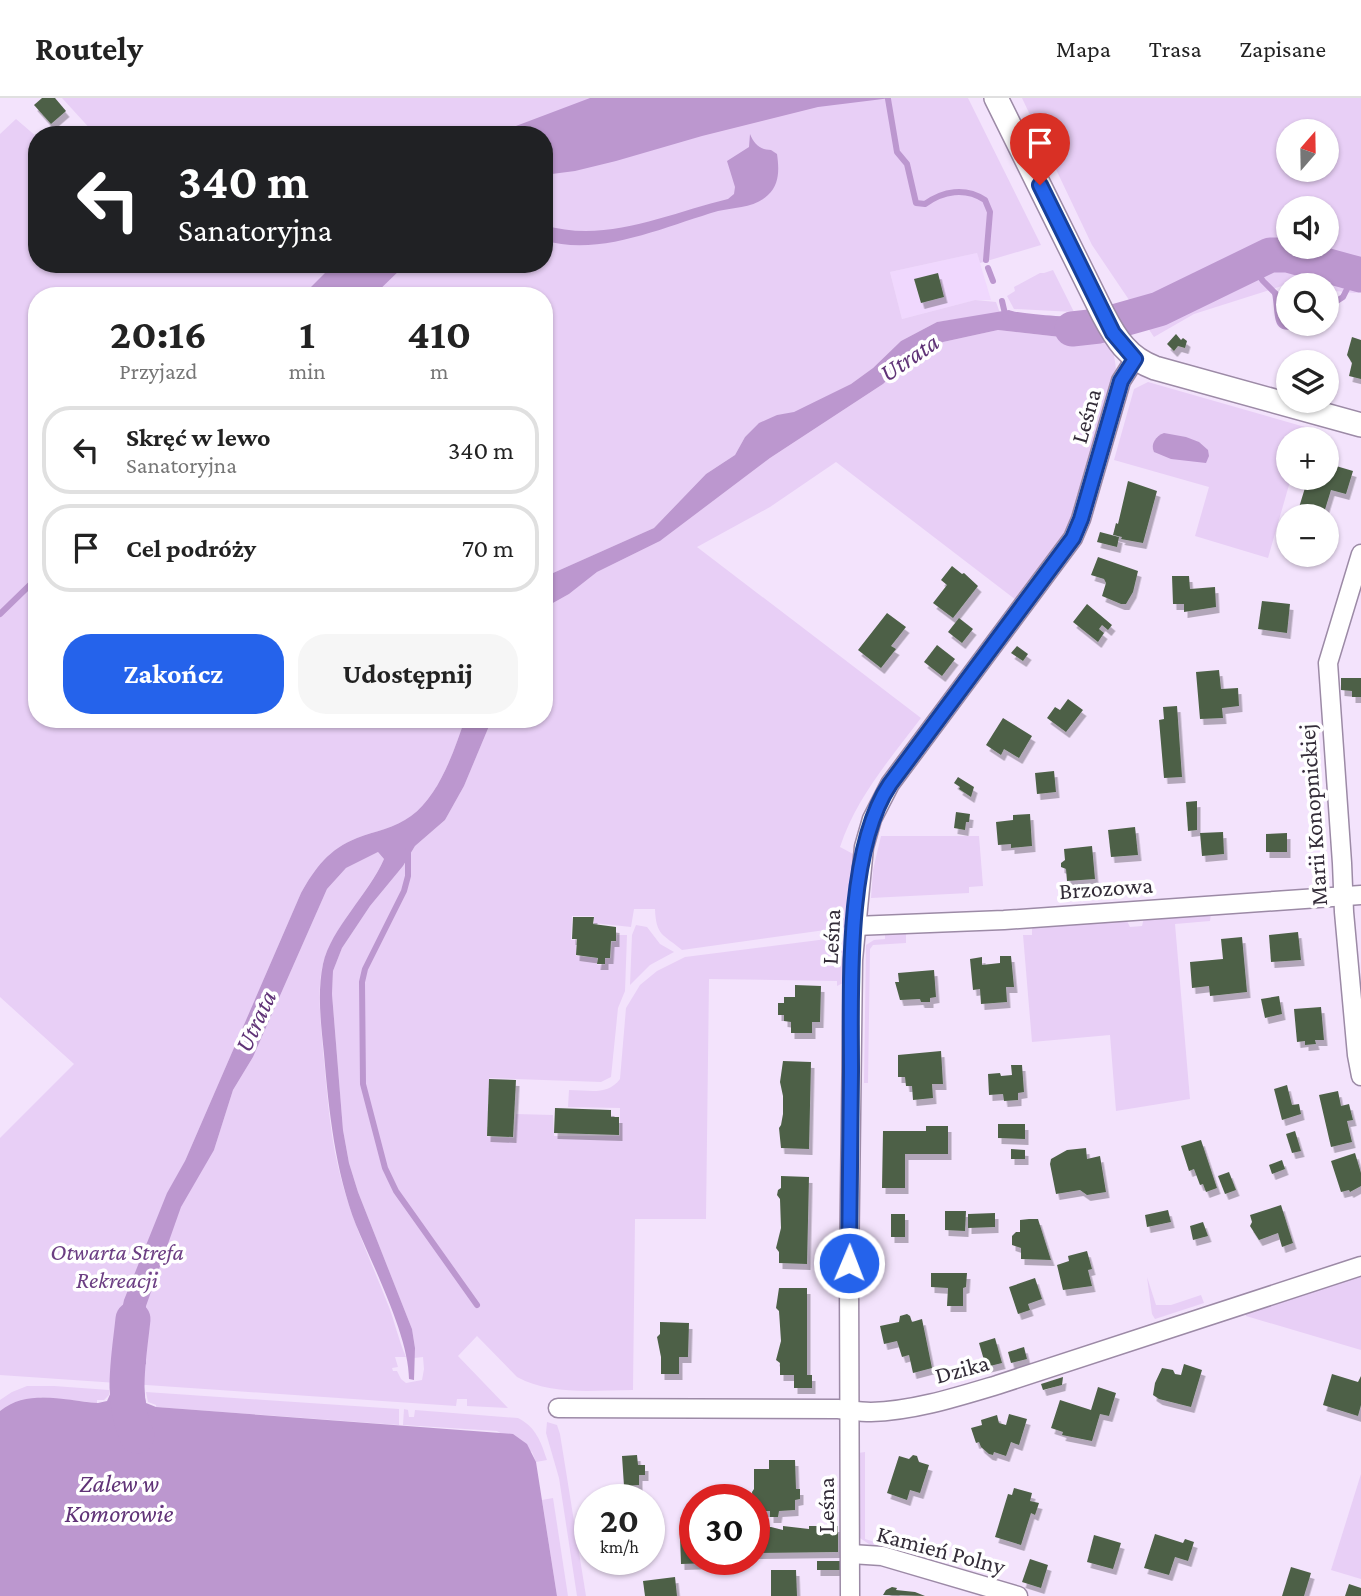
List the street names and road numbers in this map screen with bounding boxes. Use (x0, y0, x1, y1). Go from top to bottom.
street label: Leśna (1065, 385, 1106, 446)
street label: Marii Konopnickiej (1293, 723, 1332, 907)
street label: Brzozowa (1058, 871, 1154, 904)
street label: Leśna (816, 908, 845, 966)
street label: Dzika (932, 1348, 992, 1389)
street label: Leśna (812, 1477, 839, 1533)
street label: Kamień Polny (874, 1519, 1009, 1580)

